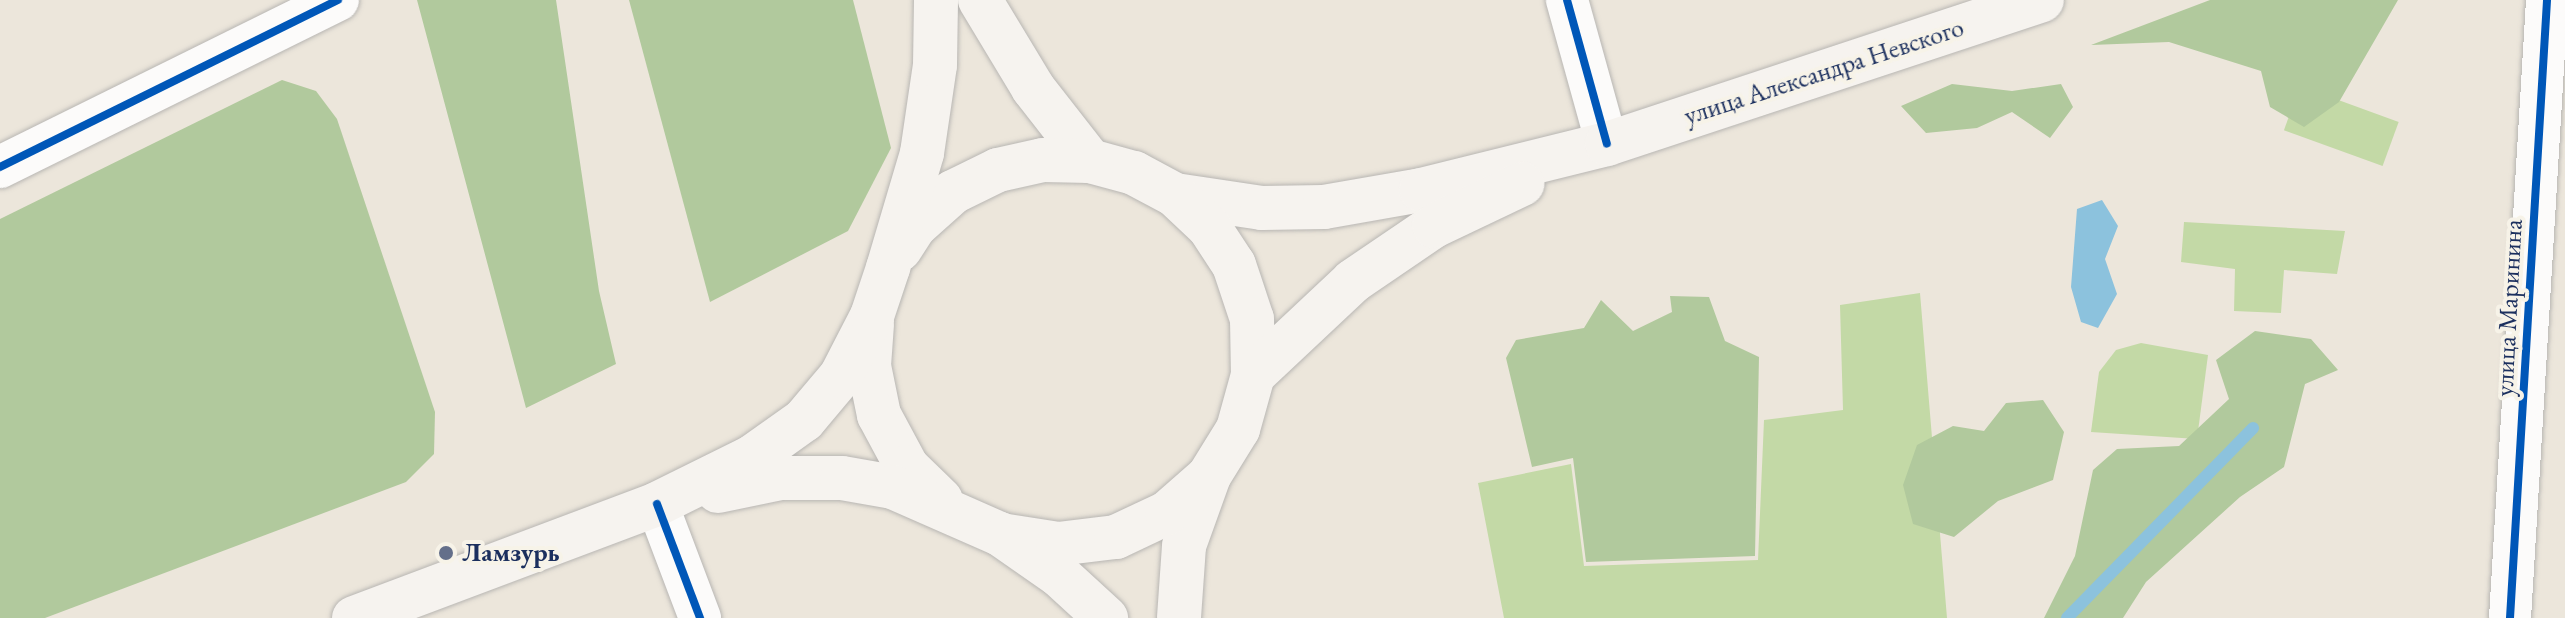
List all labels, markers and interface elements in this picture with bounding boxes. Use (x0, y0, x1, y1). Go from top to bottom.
street label: улица Александра Невского (1680, 12, 1968, 132)
street label: улица Маринина (2489, 219, 2529, 397)
place label: Ламзурь (462, 537, 560, 569)
marker: Ламзурь (437, 544, 455, 562)

